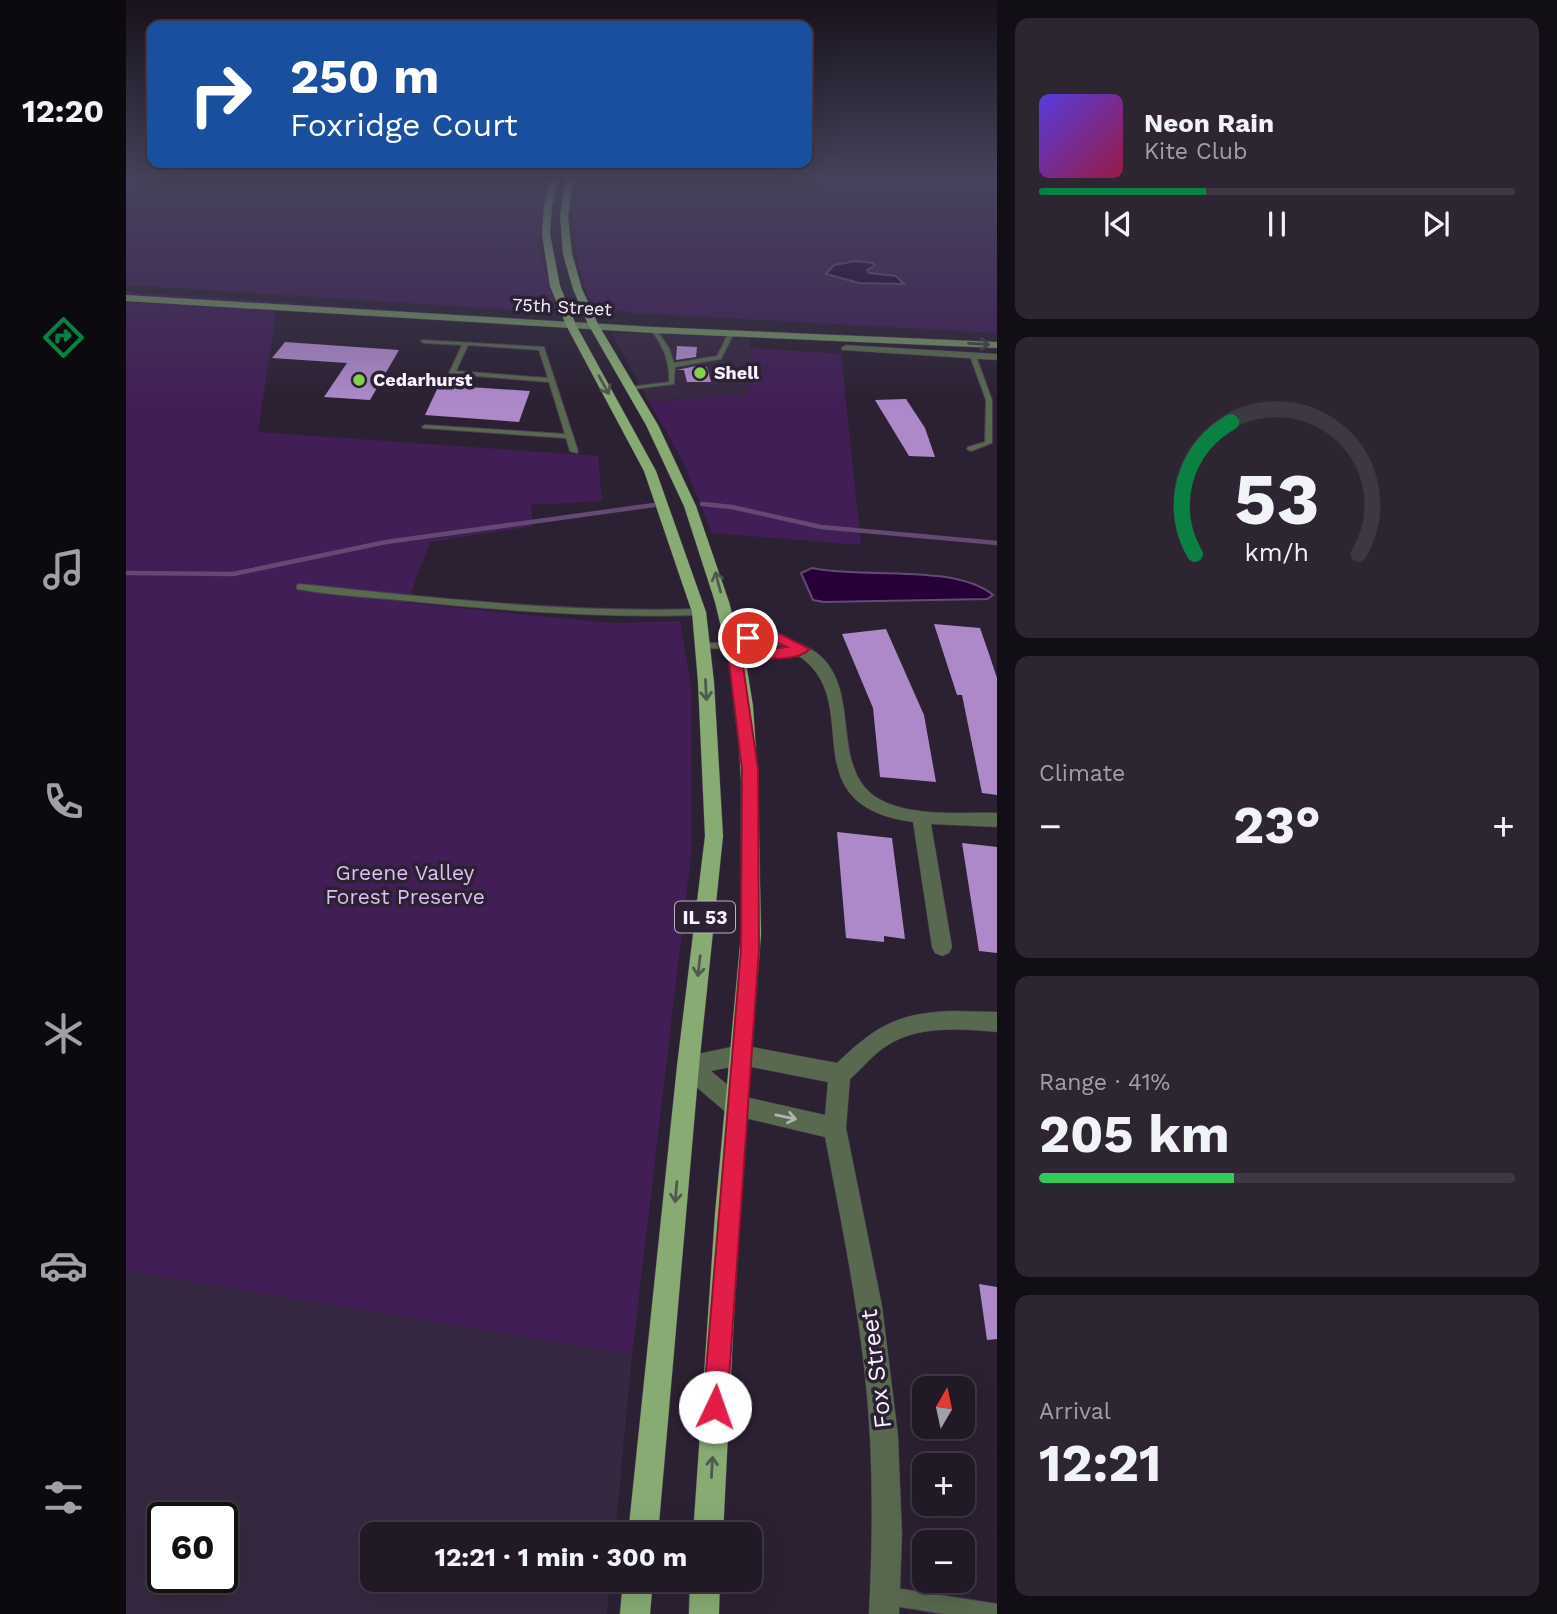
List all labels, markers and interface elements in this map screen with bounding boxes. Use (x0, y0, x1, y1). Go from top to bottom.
text: 250 m (290, 47, 439, 105)
icon: right (175, 49, 266, 140)
text: 12:20 (22, 92, 104, 130)
text: Foxridge Court (290, 106, 518, 144)
text: Neon Rain (1144, 108, 1274, 138)
text: Kite Club (1144, 138, 1247, 165)
icon: previous (1099, 205, 1137, 243)
icon: pause (1258, 205, 1296, 243)
icon: next (1417, 205, 1455, 243)
street label: 75th Street (512, 293, 613, 320)
icon: directions (39, 313, 88, 362)
one-way arrow (967, 337, 990, 350)
place label: Shell (714, 362, 759, 383)
marker: Shell (692, 365, 708, 381)
place label: Cedarhurst (373, 369, 473, 390)
marker: Cedarhurst (351, 372, 367, 388)
one-way arrow (597, 374, 611, 395)
text: 53 (1234, 456, 1320, 542)
text: km/h (1245, 538, 1309, 567)
icon: music (39, 545, 88, 594)
one-way arrow (711, 571, 724, 594)
pin (718, 608, 778, 668)
icon: arrive (729, 619, 767, 657)
one-way arrow (700, 679, 713, 701)
text: Climate (1039, 760, 1125, 787)
icon: phone (39, 777, 88, 826)
text: 23° (1233, 795, 1321, 856)
text: − (1039, 804, 1062, 848)
text: + (1492, 804, 1515, 848)
park label: Greene Valley Forest Preserve (325, 860, 485, 909)
road number: IL 53 (675, 902, 735, 932)
one-way arrow (693, 954, 706, 976)
icon: climate (39, 1009, 88, 1058)
text: Range · 41% (1039, 1069, 1170, 1096)
text: 205 km (1039, 1104, 1230, 1165)
one-way arrow (774, 1110, 797, 1124)
one-way arrow (669, 1180, 682, 1203)
icon: car (39, 1241, 88, 1290)
street label: Fox Street (855, 1308, 897, 1430)
position arrow (678, 1370, 752, 1444)
north arrow (912, 1376, 975, 1438)
map controls (912, 1376, 975, 1593)
text: Arrival (1039, 1398, 1111, 1425)
text: 12:21 (1039, 1433, 1162, 1494)
button: + (912, 1453, 975, 1516)
one-way arrow (705, 1455, 718, 1478)
icon: filters (39, 1473, 88, 1522)
speed limit sign: 60 (147, 1502, 238, 1593)
button: − (912, 1530, 975, 1593)
text: 12:21 · 1 min · 300 m (435, 1542, 687, 1572)

